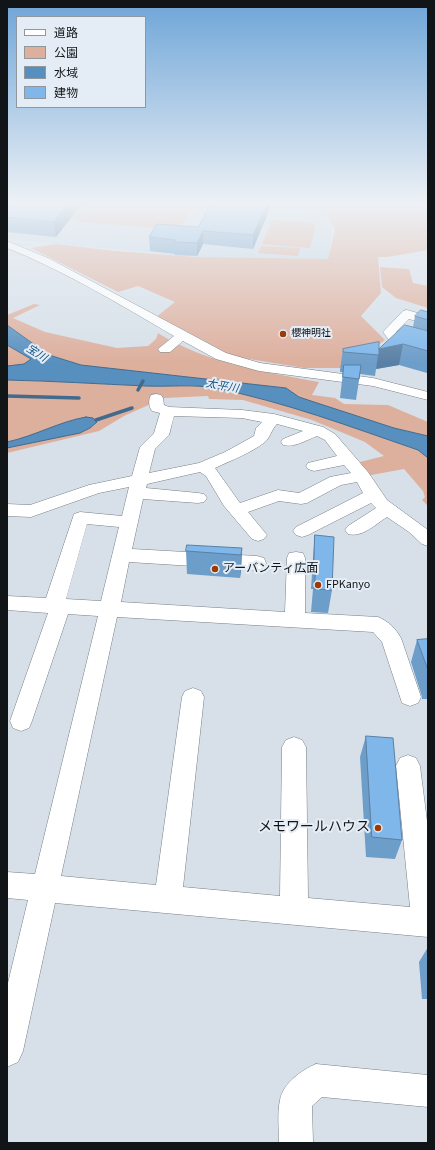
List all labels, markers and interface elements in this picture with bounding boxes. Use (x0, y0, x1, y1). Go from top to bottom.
legend (16, 16, 146, 108)
text: 道路 (54, 25, 78, 42)
text: 公園 (54, 45, 78, 62)
text: 水域 (54, 65, 78, 82)
text: 建物 (54, 85, 78, 102)
place label: 櫻神明社 (291, 328, 331, 340)
marker: 櫻神明社 (278, 329, 288, 339)
water label: 宝川 (23, 343, 49, 365)
water label: 太平川 (205, 378, 239, 396)
place label: アーバンティ広面 (223, 562, 318, 576)
marker: アーバンティ広面 (210, 564, 220, 574)
place label: FPKanyo (326, 578, 370, 592)
marker: FPKanyo (313, 580, 323, 590)
place label: メモワールハウス (258, 820, 370, 836)
marker: メモワールハウス (373, 823, 383, 833)

